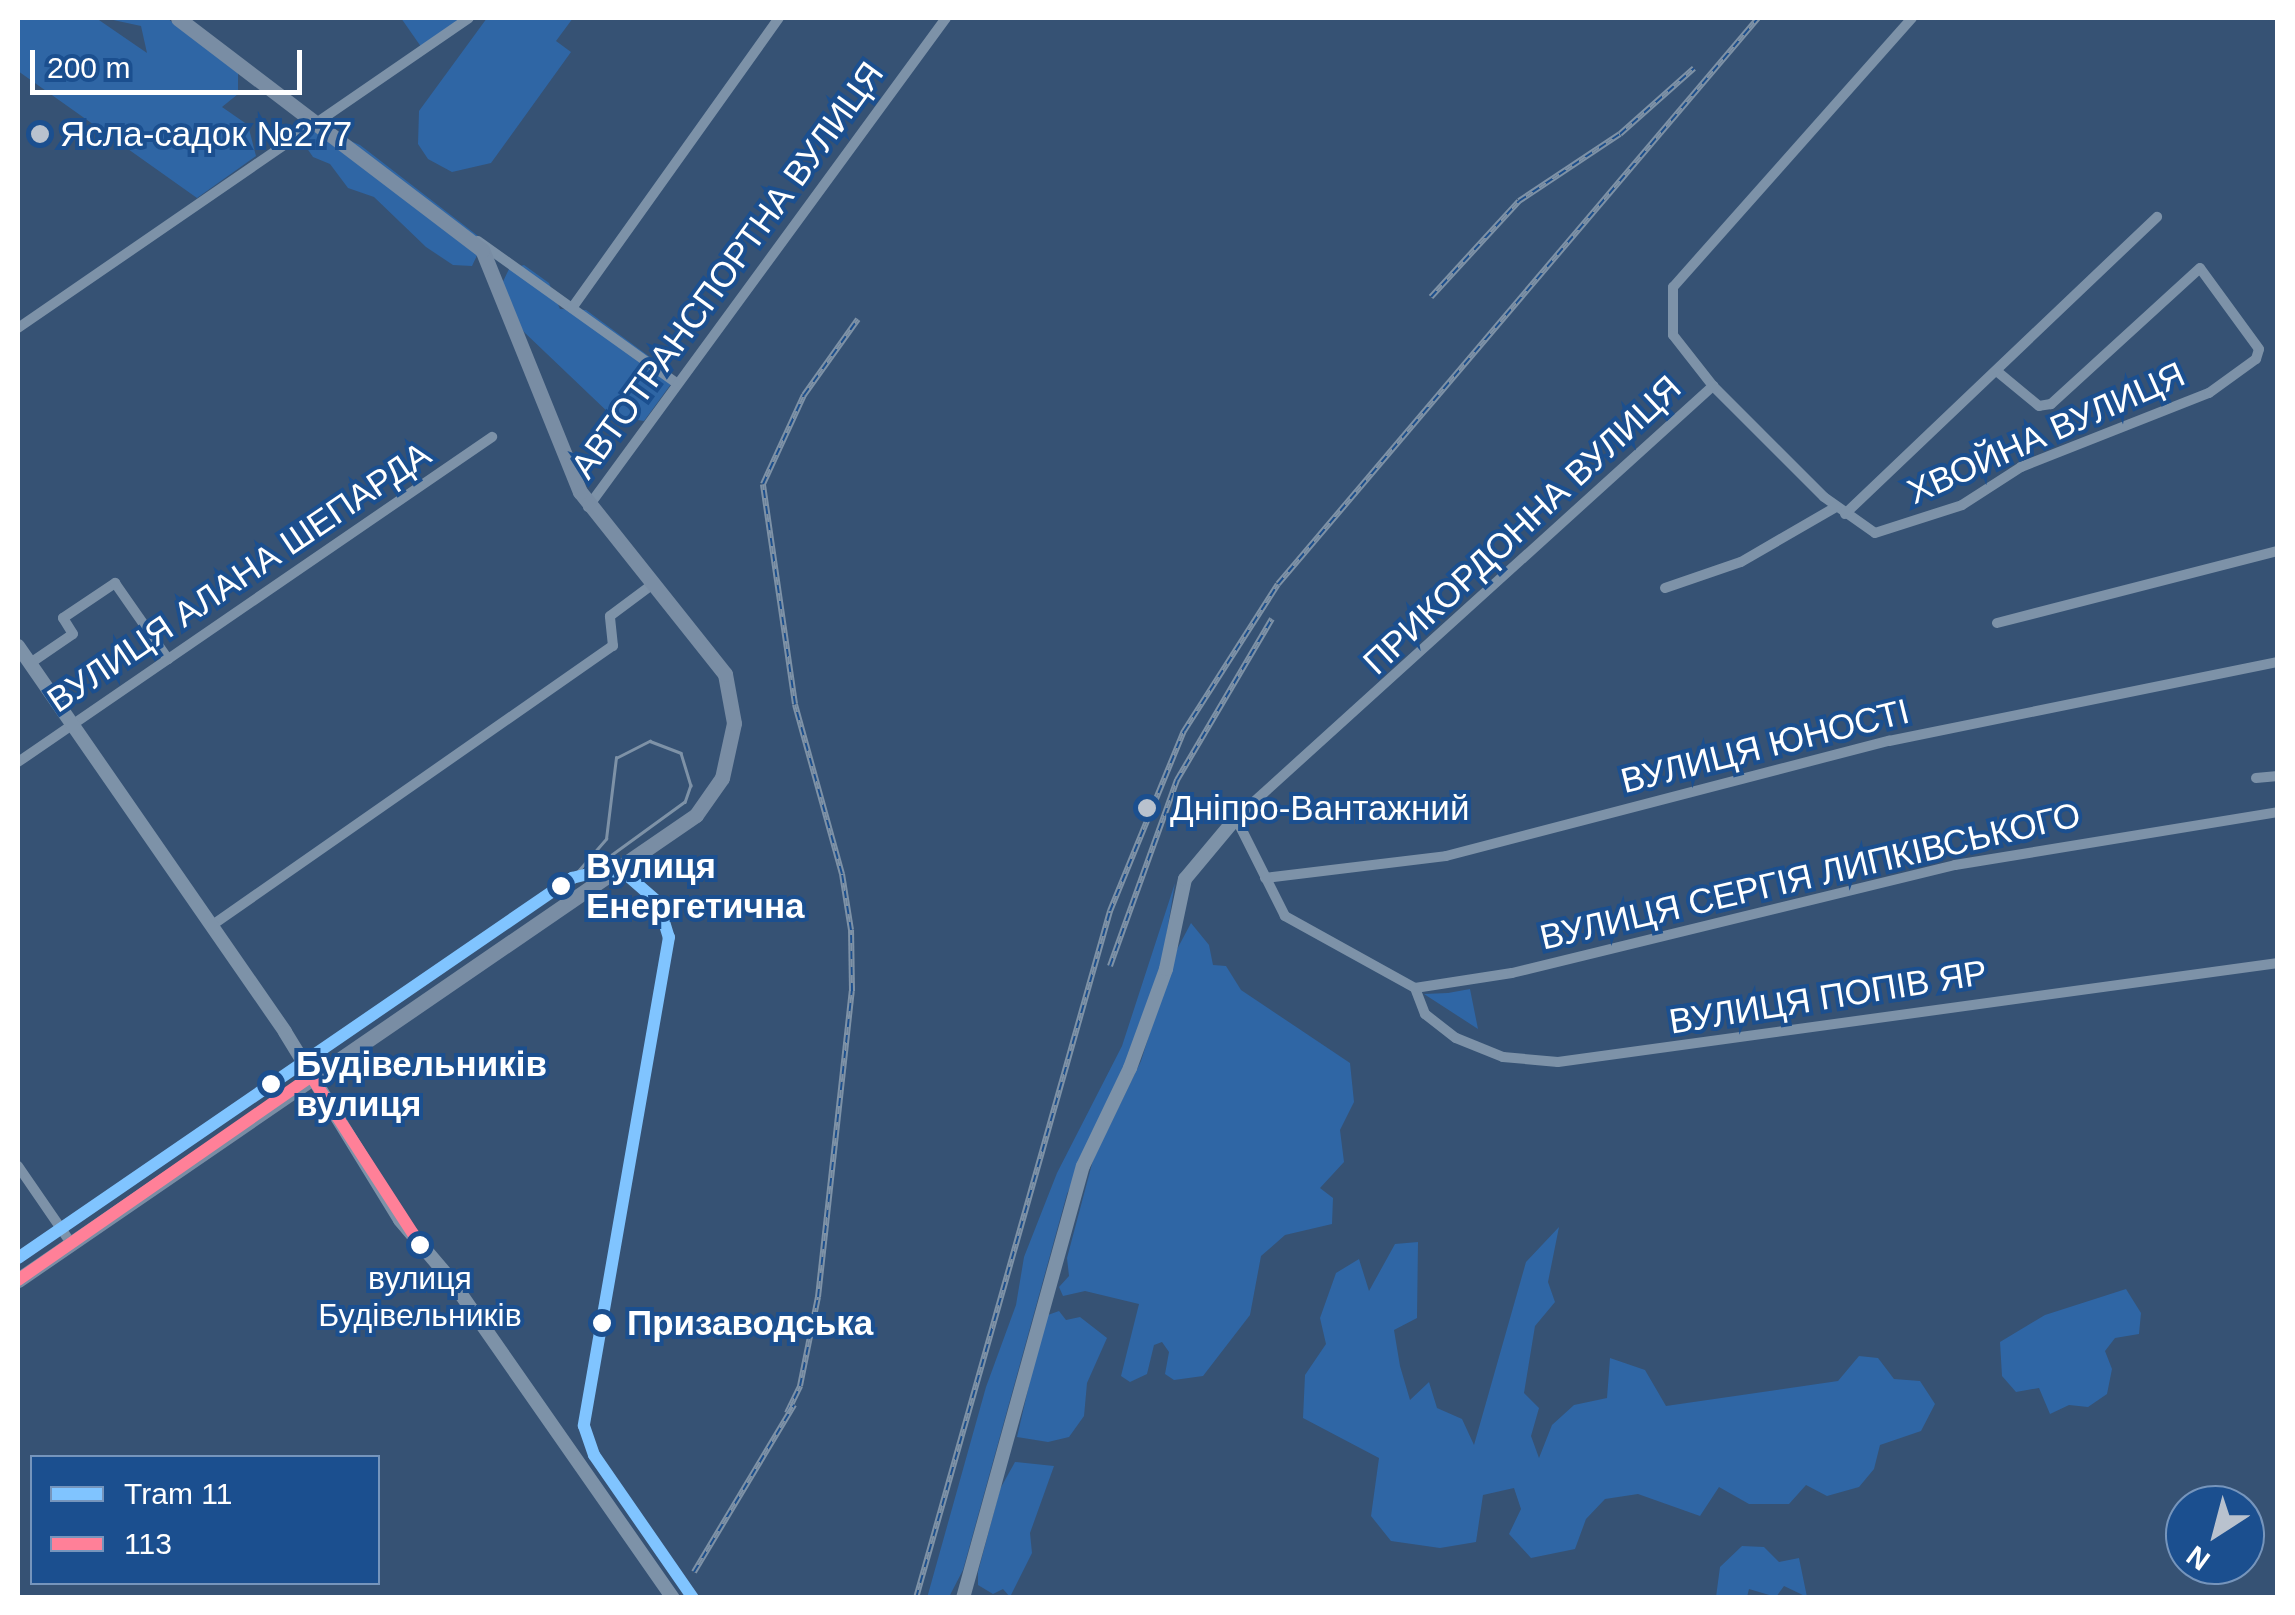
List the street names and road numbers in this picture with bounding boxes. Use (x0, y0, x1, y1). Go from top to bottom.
street label: АВТОТРАНСПОРТНА ВУЛИЦЯ (562, 54, 892, 486)
street label: ХВОЙНА ВУЛИЦЯ (1901, 353, 2191, 513)
street label: ПРИКОРДОННА ВУЛИЦЯ (1354, 367, 1690, 683)
street label: ВУЛИЦЯ АЛАНА ШЕПАРДА (39, 433, 439, 721)
street label: ВУЛИЦЯ ЮНОСТІ (1617, 690, 1913, 802)
street label: ВУЛИЦЯ СЕРГІЯ ЛИПКІВСЬКОГО (1536, 793, 2084, 959)
street label: ВУЛИЦЯ ПОПІВ ЯР (1666, 951, 1990, 1043)

